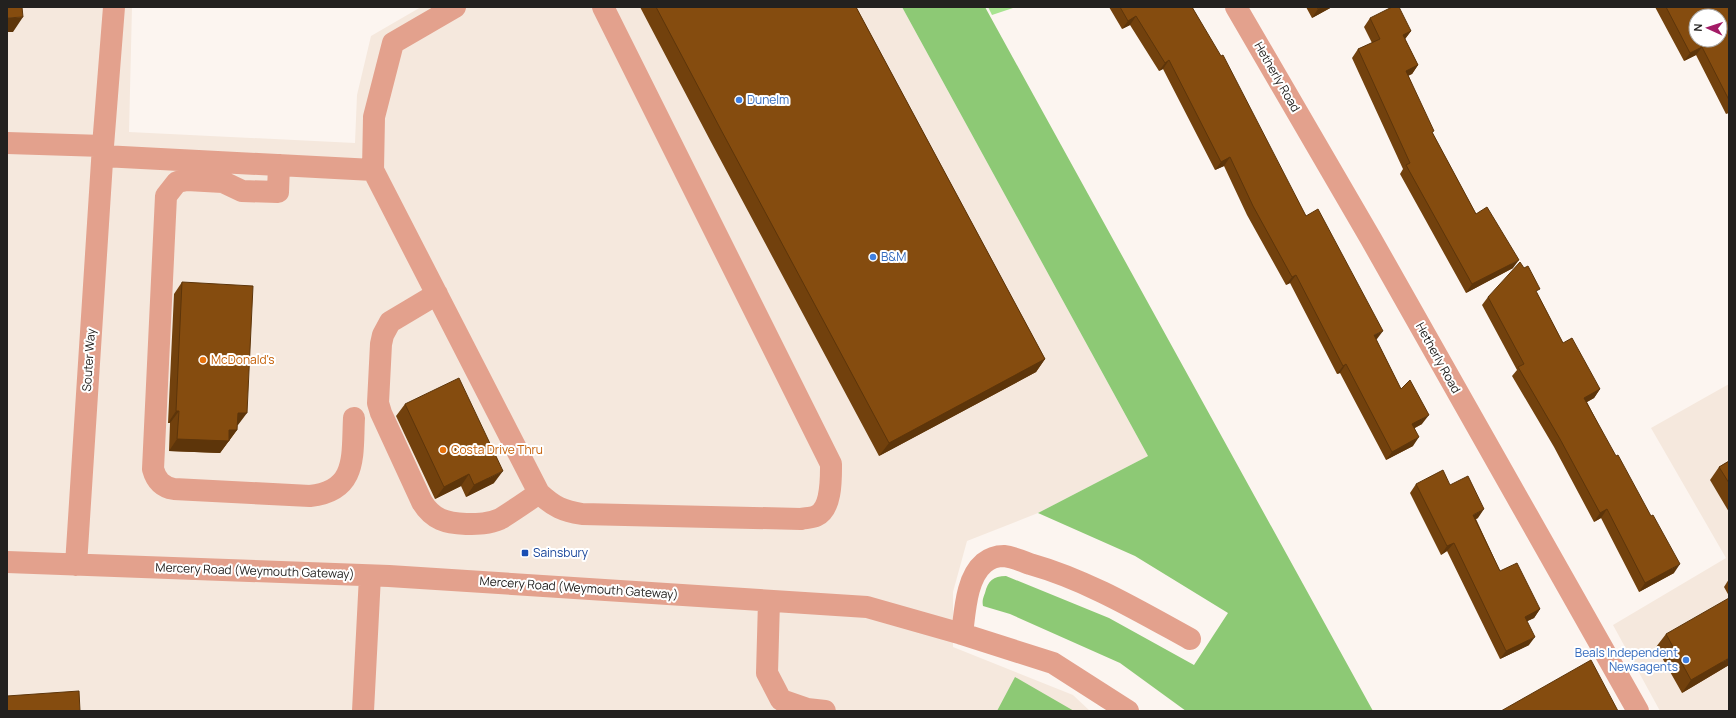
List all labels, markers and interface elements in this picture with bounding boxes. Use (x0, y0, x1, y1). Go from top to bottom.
north arrow (1688, 8, 1728, 48)
text: N (1690, 23, 1705, 32)
street label: Hetherly Road (1250, 39, 1304, 115)
place label: Dunelm (747, 91, 789, 108)
marker: Dunelm (734, 95, 744, 105)
place label: B&M (881, 248, 906, 265)
marker: B&M (868, 252, 878, 262)
street label: Hetherly Road (1412, 319, 1465, 396)
street label: Souter Way (78, 327, 99, 392)
place label: McDonald's (211, 351, 275, 368)
marker: McDonald's (198, 355, 208, 365)
place label: Costa Drive Thru (451, 441, 543, 458)
marker: Costa Drive Thru (438, 445, 448, 455)
place label: Sainsbury (533, 544, 589, 561)
marker: Sainsbury (520, 548, 530, 558)
street label: Mercery Road (Weymouth Gateway) (155, 559, 355, 582)
street label: Mercery Road (Weymouth Gateway) (479, 572, 679, 603)
place label: Beals Independent Newsagents (1575, 644, 1678, 675)
marker: Beals Independent Newsagents (1681, 655, 1691, 665)

